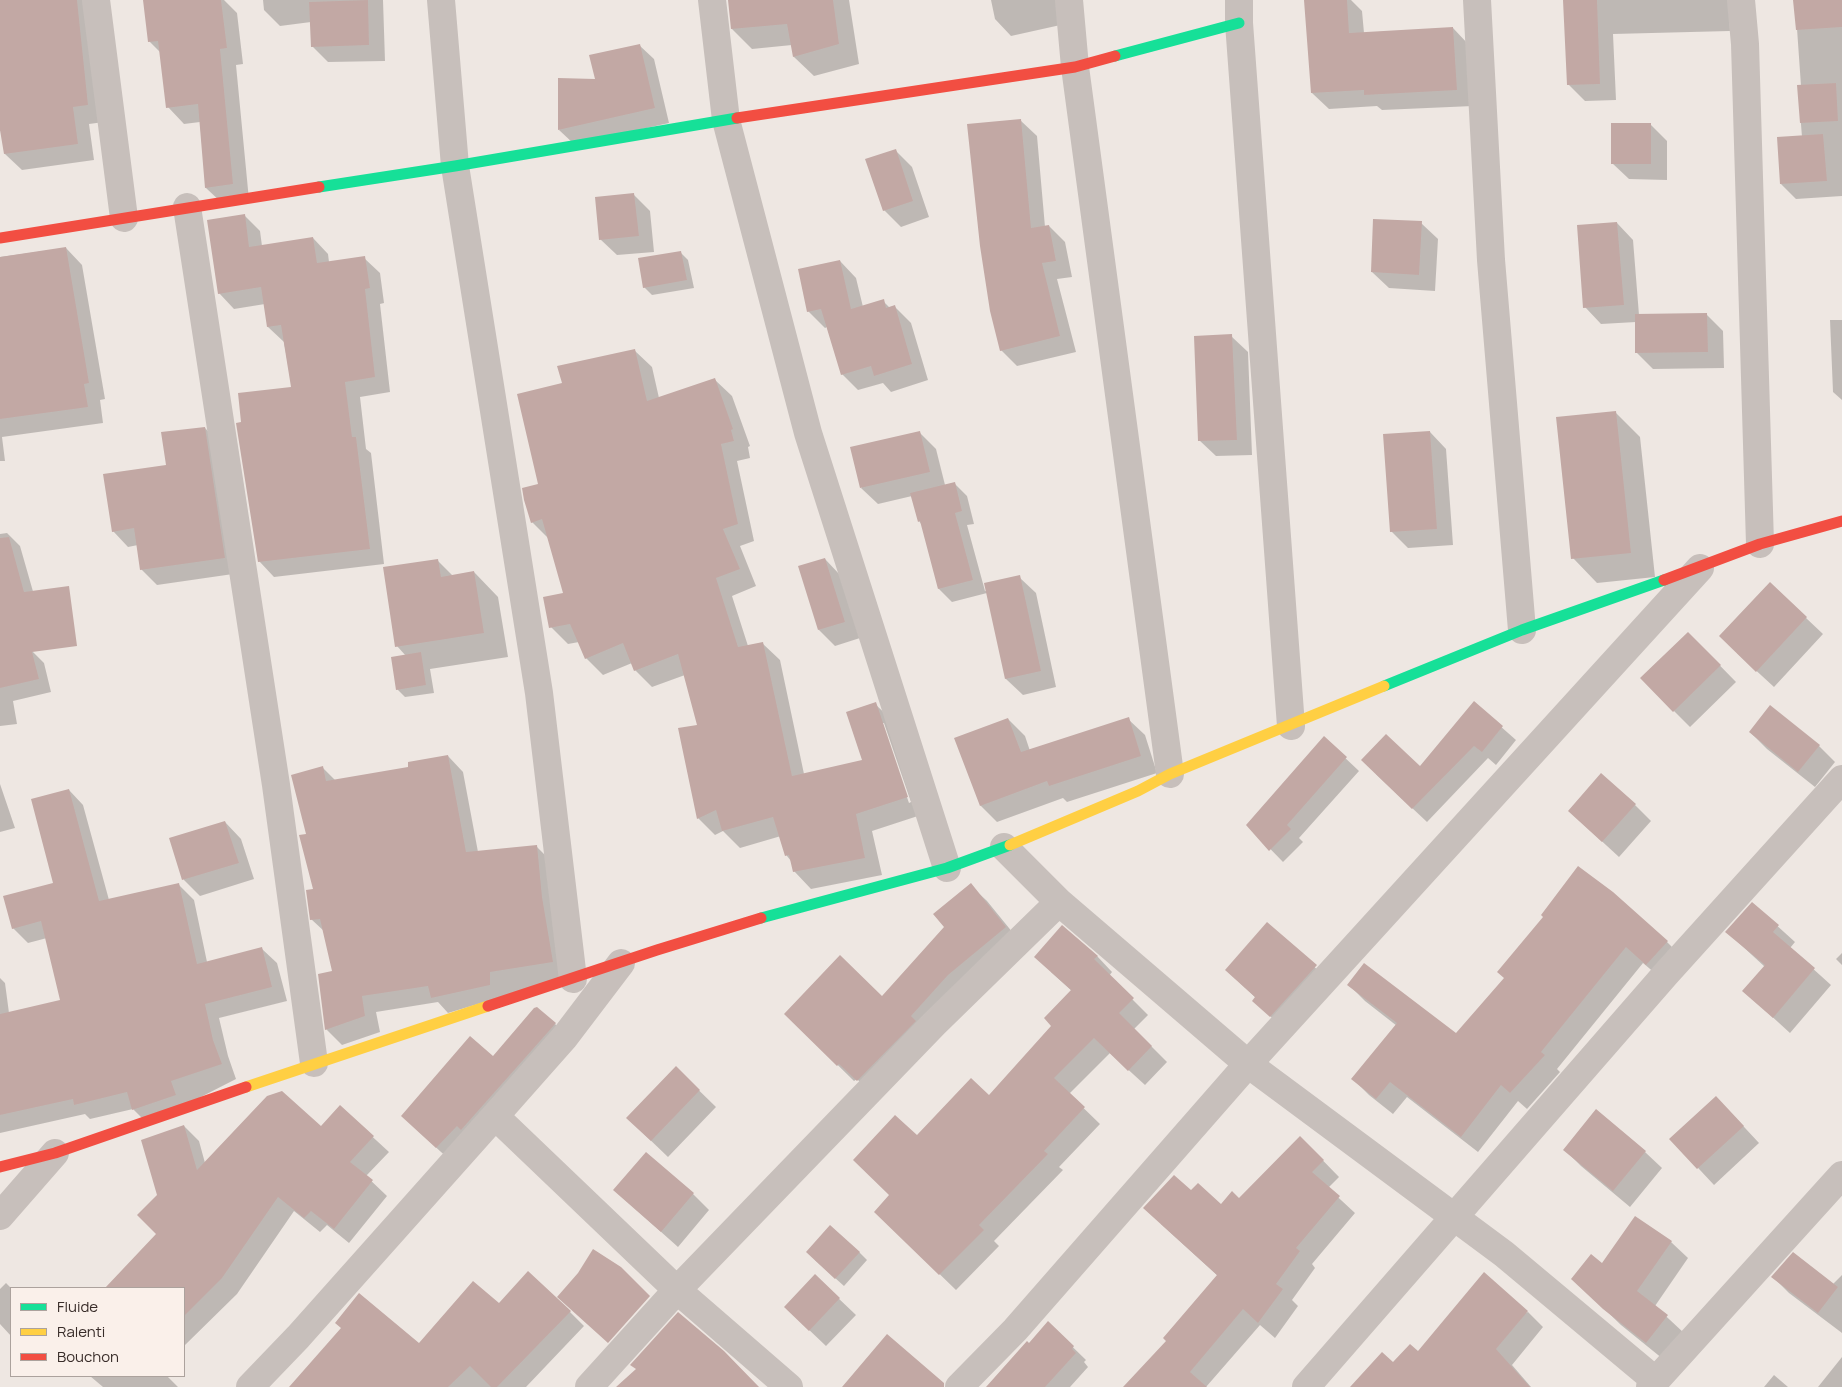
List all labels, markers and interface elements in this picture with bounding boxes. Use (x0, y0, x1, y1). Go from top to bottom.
legend (10, 1287, 185, 1377)
text: Fluide (57, 1296, 98, 1317)
text: Ralenti (57, 1321, 105, 1342)
text: Bouchon (57, 1346, 119, 1367)

